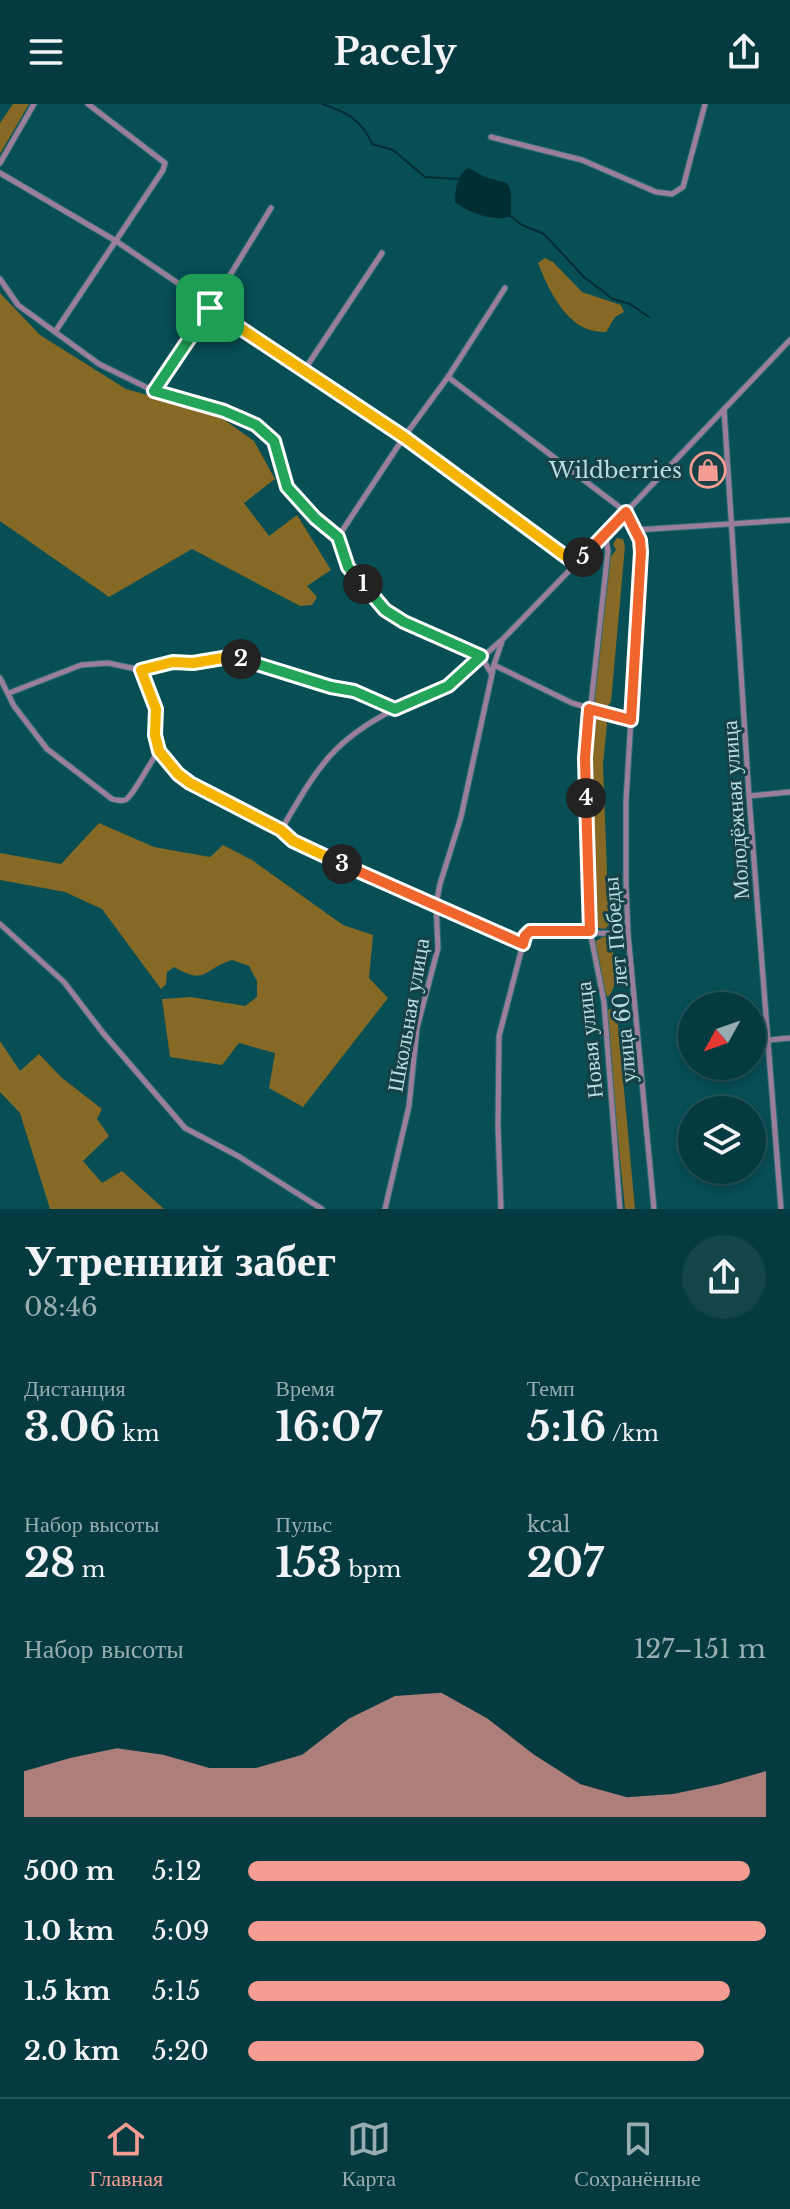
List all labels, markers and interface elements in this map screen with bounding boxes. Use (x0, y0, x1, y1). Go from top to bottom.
icon: menu (24, 30, 68, 74)
text: Pacely (333, 30, 457, 75)
icon: share (722, 30, 766, 74)
pin (176, 274, 244, 342)
icon: arrive (188, 286, 232, 330)
shop icon: Wildberries (689, 451, 727, 489)
place label: Wildberries (548, 457, 682, 484)
pin: 5 (563, 537, 603, 577)
text: 5 (576, 543, 590, 570)
pin: 1 (343, 564, 383, 604)
text: 1 (358, 570, 368, 597)
pin: 2 (221, 639, 261, 679)
text: 2 (234, 645, 248, 672)
street label: Молодёжная улица (716, 719, 755, 900)
pin: 4 (566, 778, 606, 818)
text: 4 (579, 784, 593, 811)
pin: 3 (322, 844, 362, 884)
text: 3 (335, 850, 349, 877)
street label: улица 60 лет Победы (597, 876, 642, 1084)
street label: Школьная улица (382, 936, 435, 1094)
street label: Новая улица (570, 980, 609, 1100)
north arrow (678, 992, 766, 1080)
map controls (678, 992, 766, 1184)
button: layers (678, 1096, 766, 1184)
text: Утренний забег (24, 1233, 336, 1288)
button: share (682, 1235, 766, 1319)
text: 08:46 (24, 1291, 98, 1323)
text: Дистанция (24, 1375, 126, 1402)
text: Время (275, 1375, 335, 1402)
text: Темп (527, 1375, 575, 1402)
text: 3.06 (24, 1402, 116, 1452)
text: 16:07 (275, 1402, 382, 1452)
text: 5:16 (527, 1402, 606, 1452)
text: km (116, 1420, 160, 1447)
text: /km (606, 1420, 659, 1447)
text: Набор высоты (24, 1511, 159, 1538)
text: Пульс (275, 1511, 332, 1538)
text: kcal (527, 1511, 571, 1538)
text: 28 (24, 1538, 75, 1588)
text: 153 (275, 1538, 342, 1588)
text: 207 (527, 1538, 604, 1588)
text: m (75, 1556, 105, 1583)
text: bpm (342, 1556, 401, 1583)
text: Набор высоты (24, 1633, 184, 1665)
text: 127–151 m (634, 1633, 766, 1665)
text: 500 m (24, 1855, 114, 1887)
text: 5:12 (152, 1855, 202, 1887)
text: 1.0 km (24, 1915, 114, 1947)
text: 5:09 (152, 1915, 209, 1947)
text: 1.5 km (24, 1975, 111, 2007)
text: 5:15 (152, 1975, 201, 2007)
text: 2.0 km (24, 2035, 120, 2067)
text: 5:20 (152, 2035, 209, 2067)
tab: Главная (89, 2117, 163, 2192)
tab: Карта (341, 2117, 396, 2192)
tab: Сохранённые (574, 2117, 701, 2192)

